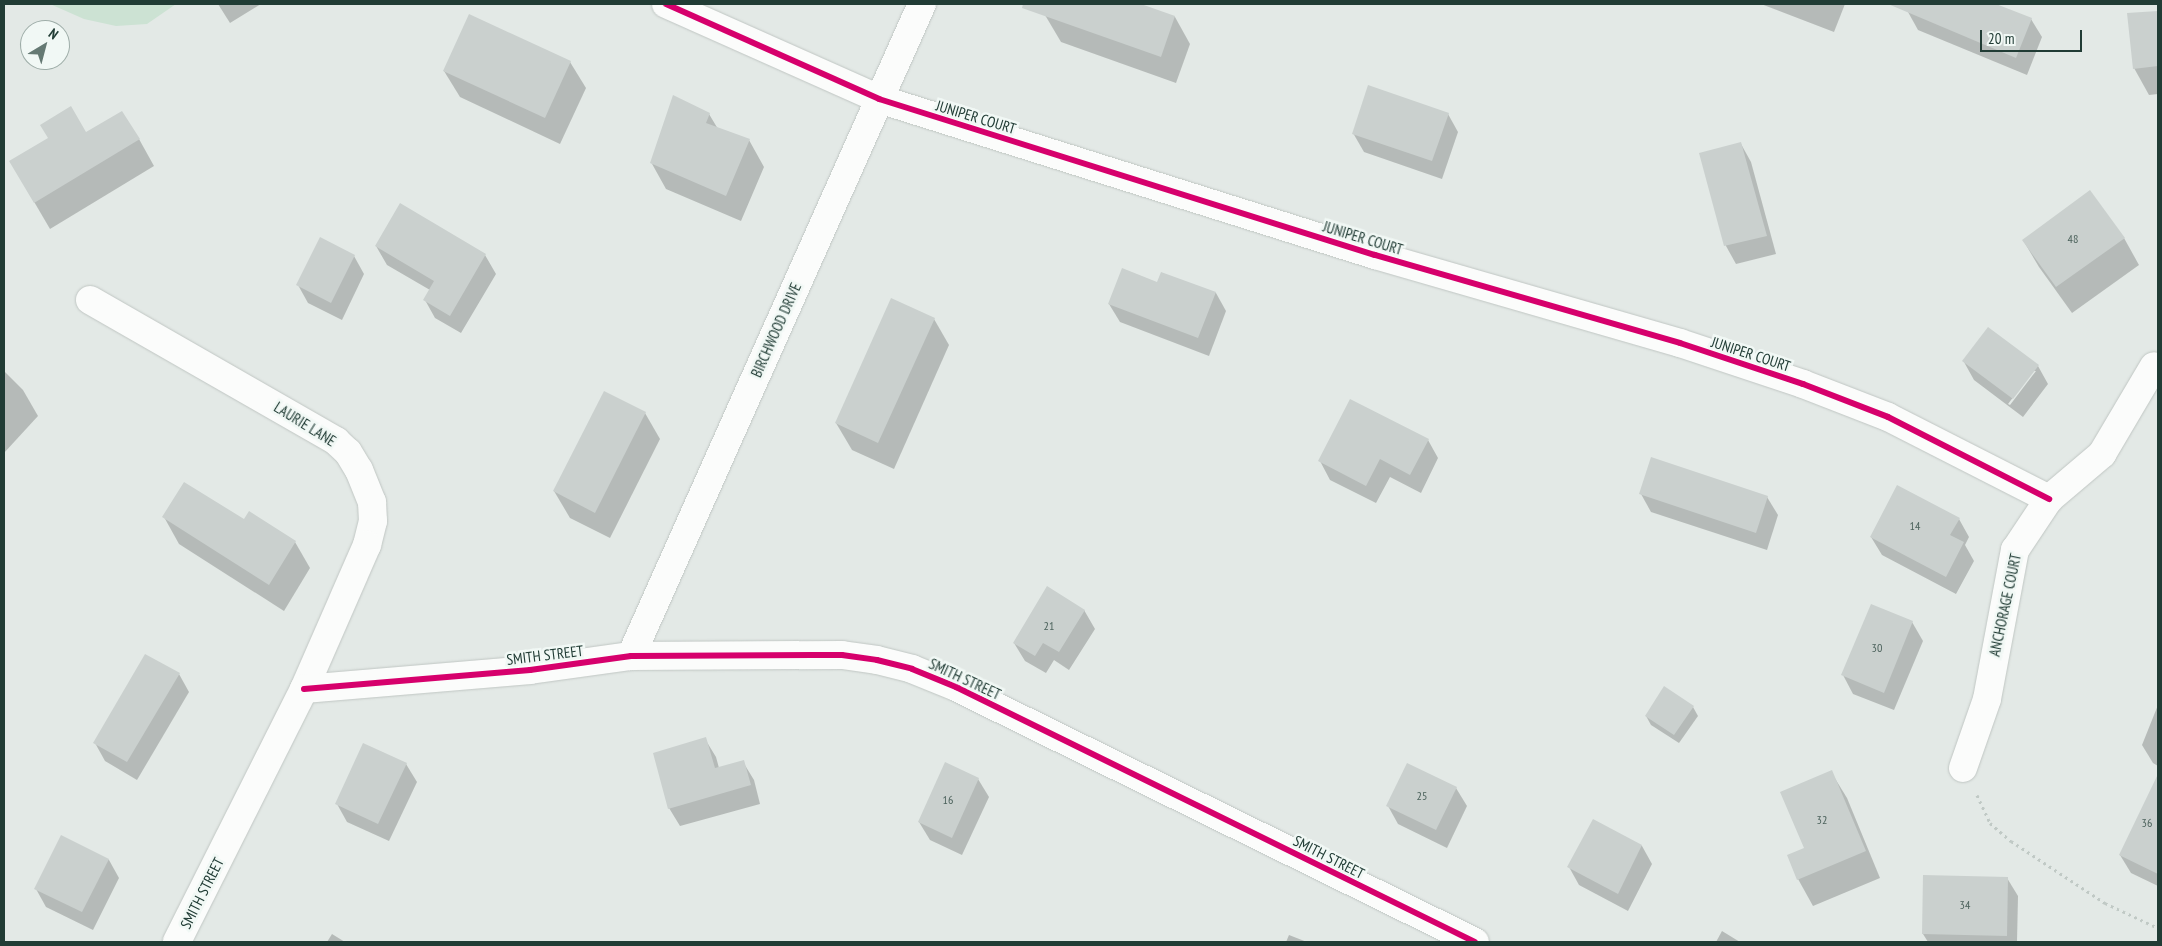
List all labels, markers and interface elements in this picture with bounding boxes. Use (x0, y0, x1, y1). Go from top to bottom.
north arrow (20, 20, 70, 70)
scale bar (1982, 20, 2084, 52)
text: N (45, 24, 62, 43)
text: 20 m (1988, 29, 2014, 48)
street label: JUNIPER COURT (934, 96, 1018, 138)
street label: JUNIPER COURT (1321, 217, 1405, 259)
house number: 48 (2068, 232, 2078, 246)
street label: BIRCHWOOD DRIVE (747, 280, 805, 380)
street label: JUNIPER COURT (1709, 333, 1793, 375)
street label: LAURIE LANE (271, 398, 339, 450)
house number: 14 (1910, 519, 1920, 533)
street label: ANCHORAGE COURT (1985, 552, 2025, 658)
house number: 21 (1044, 619, 1054, 633)
street label: SMITH STREET (506, 641, 584, 669)
house number: 30 (1872, 641, 1882, 655)
street label: SMITH STREET (926, 655, 1004, 703)
house number: 25 (1417, 789, 1427, 803)
house number: 16 (943, 793, 953, 807)
house number: 32 (1817, 813, 1827, 827)
house number: 36 (2142, 816, 2152, 830)
street label: SMITH STREET (1290, 831, 1368, 883)
street label: SMITH STREET (176, 854, 228, 932)
house number: 34 (1960, 898, 1970, 912)

